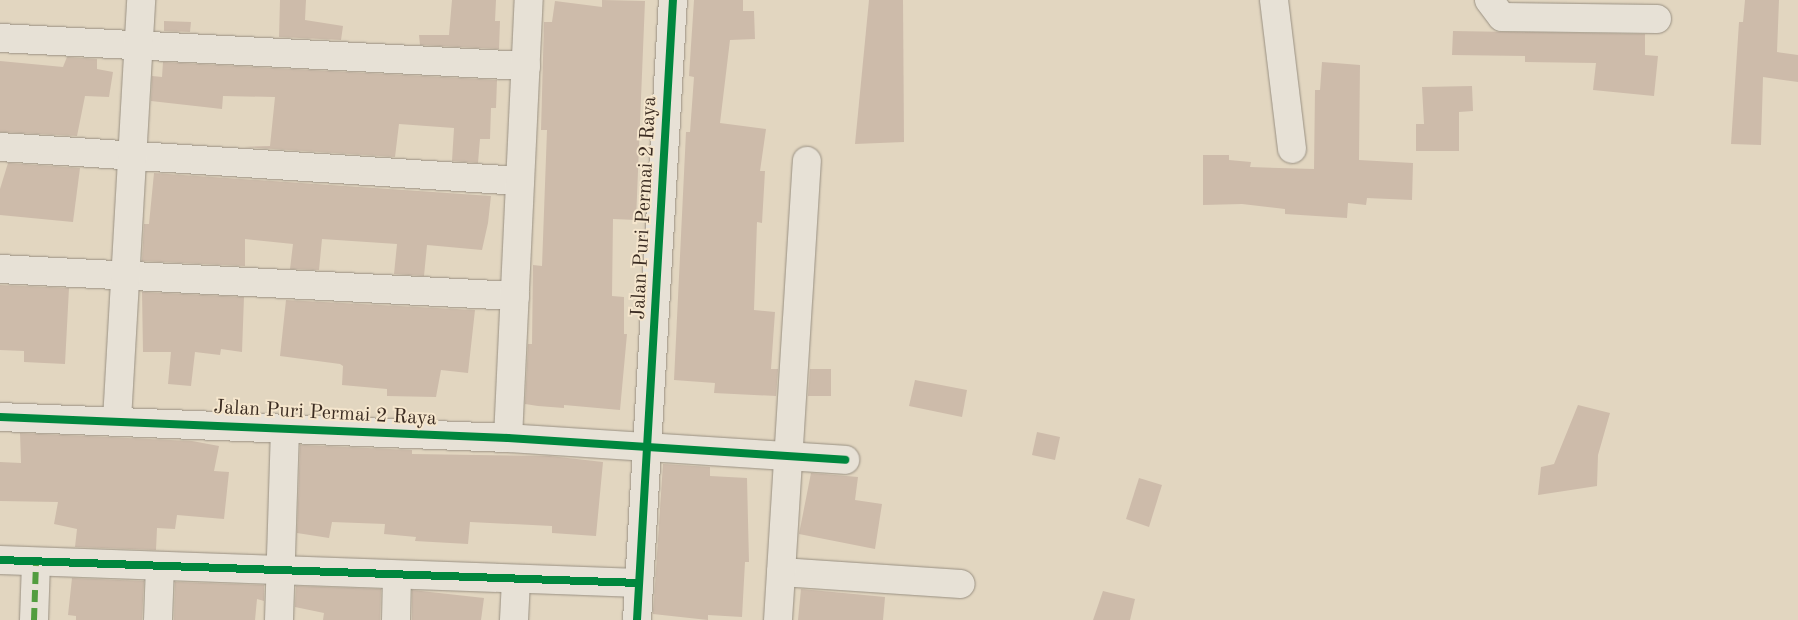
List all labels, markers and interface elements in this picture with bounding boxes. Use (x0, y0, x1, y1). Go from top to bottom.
street label: Jalan Puri Permai 2 Raya (627, 96, 663, 320)
street label: Jalan Puri Permai 2 Raya (213, 396, 437, 432)

